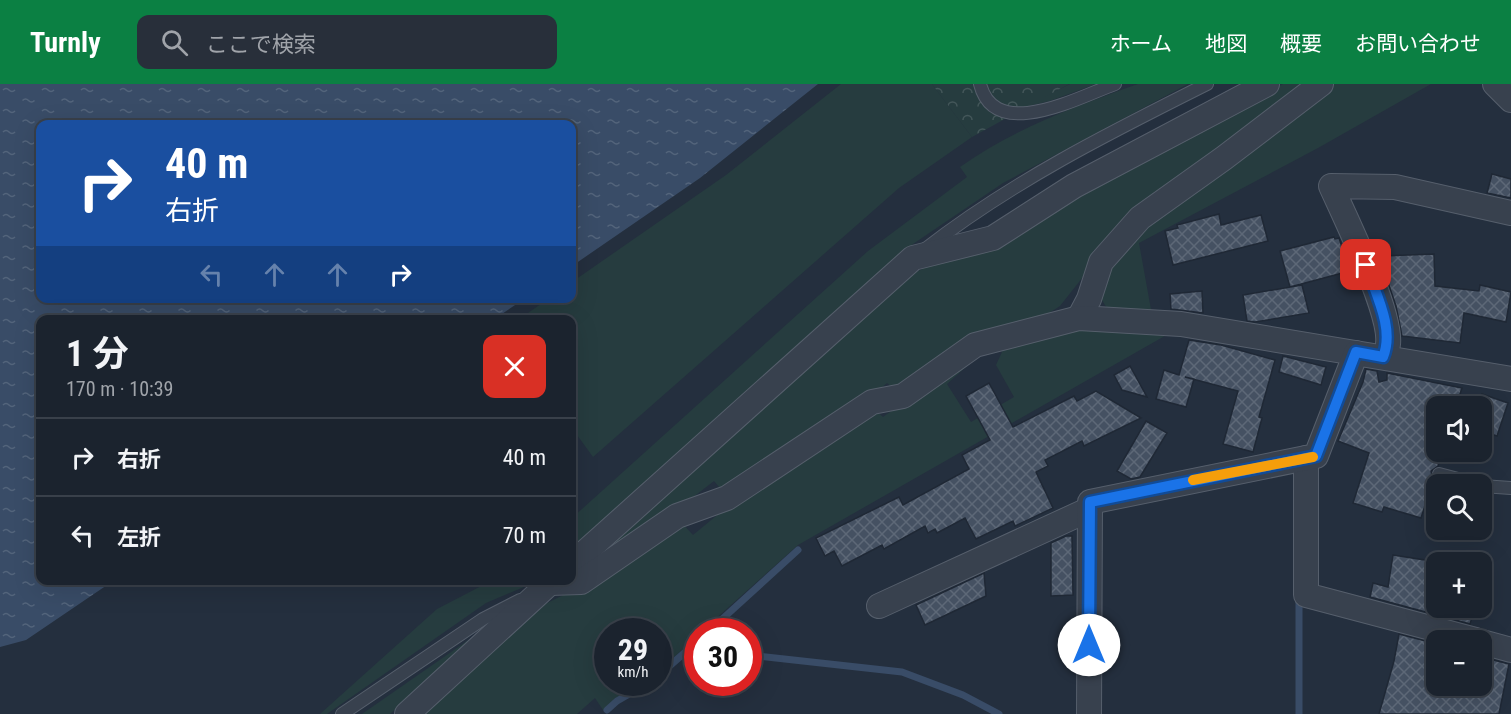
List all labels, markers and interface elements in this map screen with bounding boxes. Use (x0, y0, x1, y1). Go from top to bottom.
search box (137, 15, 557, 69)
text: Turnly (30, 26, 101, 59)
icon: search (158, 26, 191, 59)
text: ここで検索 (206, 32, 316, 57)
text: ホーム (1110, 32, 1172, 56)
text: 地図 (1205, 32, 1247, 56)
text: 概要 (1280, 32, 1322, 56)
text: お問い合わせ (1355, 32, 1481, 56)
text: 40 m (165, 139, 248, 188)
icon: right (66, 144, 144, 222)
text: 右折 (165, 195, 219, 227)
pin (1340, 239, 1391, 290)
icon: arrive (1349, 248, 1382, 281)
icon: left (195, 258, 228, 291)
icon: ahead (258, 258, 291, 291)
icon: ahead (321, 258, 354, 291)
icon: right (384, 258, 417, 291)
text: 1 分 (66, 333, 129, 375)
button: close (483, 335, 546, 398)
text: 170 m · 10:39 (66, 377, 173, 401)
map controls (1426, 396, 1492, 696)
button: sound (1426, 396, 1492, 462)
icon: right (66, 441, 99, 474)
text: 40 m (503, 445, 546, 470)
text: 右折 (117, 447, 161, 472)
button: search (1426, 474, 1492, 540)
icon: left (66, 519, 99, 552)
text: 70 m (503, 523, 546, 548)
text: 左折 (117, 525, 161, 550)
button: + (1426, 552, 1492, 618)
position arrow (1057, 613, 1121, 677)
speed limit sign: 30 (684, 618, 762, 696)
button: − (1426, 630, 1492, 696)
text: 29 (618, 632, 648, 667)
text: km/h (618, 663, 648, 681)

